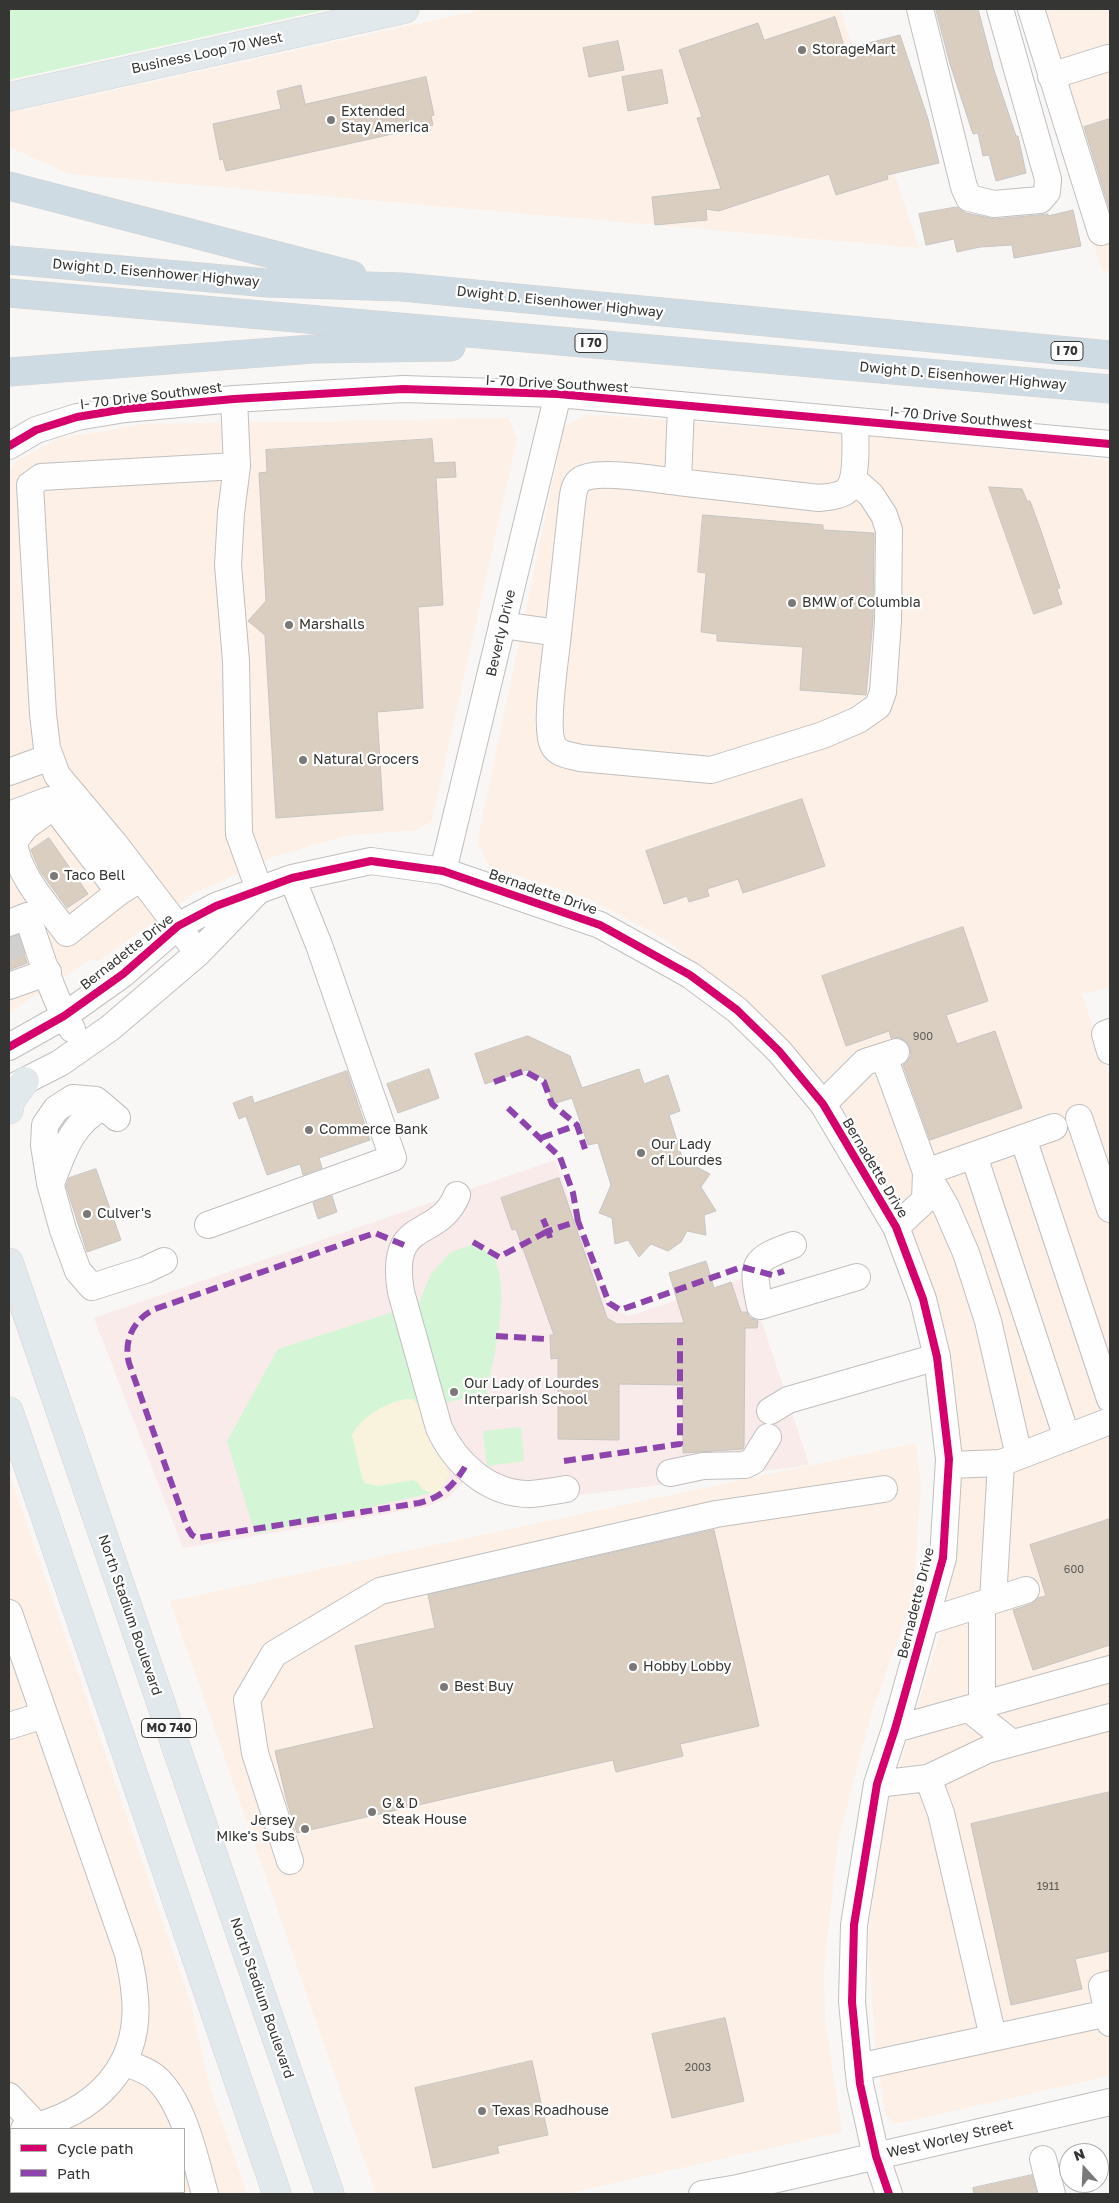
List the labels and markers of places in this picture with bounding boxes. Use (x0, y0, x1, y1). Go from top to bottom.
place label: StorageMart (812, 42, 896, 58)
marker: StorageMart (796, 44, 808, 56)
place label: Extended Stay America (341, 104, 429, 136)
marker: Extended Stay America (325, 114, 337, 126)
place label: BMW of Columbia (802, 595, 921, 611)
marker: BMW of Columbia (786, 597, 798, 609)
place label: Marshalls (299, 617, 365, 633)
marker: Marshalls (283, 619, 295, 631)
place label: Natural Grocers (313, 752, 419, 768)
marker: Natural Grocers (297, 754, 309, 766)
place label: Taco Bell (64, 868, 125, 884)
marker: Taco Bell (48, 870, 60, 882)
place label: Commerce Bank (319, 1122, 428, 1138)
marker: Commerce Bank (303, 1124, 315, 1136)
place label: Our Lady of Lourdes (651, 1137, 722, 1170)
marker: Our Lady of Lourdes (635, 1147, 647, 1159)
place label: Culver's (97, 1206, 151, 1222)
marker: Culver's (81, 1208, 93, 1220)
place label: Our Lady of Lourdes Interparish School (464, 1376, 599, 1408)
marker: Our Lady of Lourdes Interparish School (448, 1386, 460, 1398)
place label: Hobby Lobby (643, 1659, 731, 1675)
marker: Hobby Lobby (627, 1661, 639, 1673)
place label: Best Buy (454, 1679, 514, 1695)
marker: Best Buy (438, 1681, 450, 1693)
place label: G & D Steak House (382, 1796, 467, 1828)
marker: G & D Steak House (366, 1806, 378, 1818)
place label: Jersey Mike's Subs (216, 1813, 295, 1845)
marker: Jersey Mike's Subs (299, 1823, 311, 1835)
place label: Texas Roadhouse (492, 2103, 609, 2119)
marker: Texas Roadhouse (476, 2105, 488, 2117)

